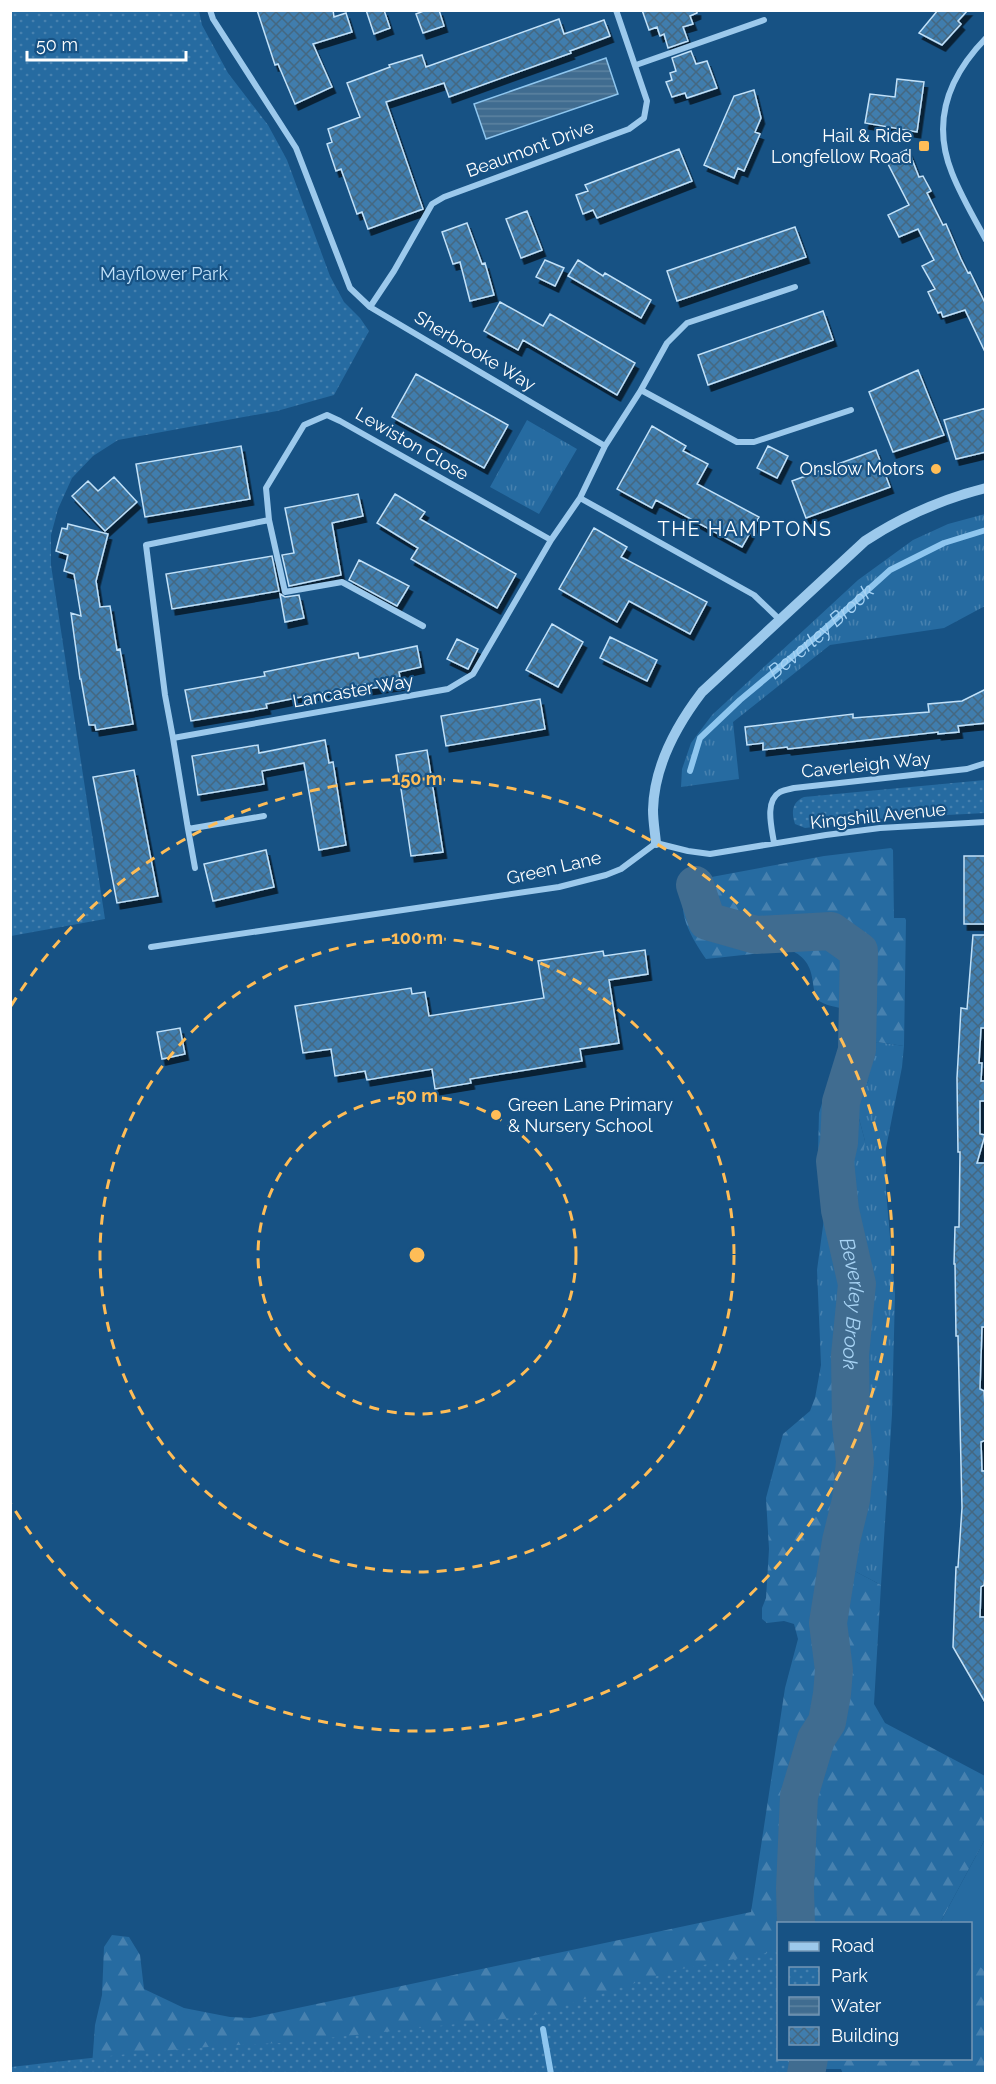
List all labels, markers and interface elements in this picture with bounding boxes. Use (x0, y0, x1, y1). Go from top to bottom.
scale bar (27, 24, 186, 62)
text: 50 m (36, 34, 78, 55)
street label: Beaumont Drive (463, 116, 597, 181)
place label: Hail & Ride Longfellow Road (771, 125, 912, 167)
marker: Hail & Ride Longfellow Road (917, 139, 931, 153)
park label: Mayflower Park (100, 263, 228, 284)
street label: Sherbrooke Way (411, 306, 540, 395)
street label: Lewiston Close (352, 403, 473, 485)
place label: Onslow Motors (800, 458, 924, 479)
marker: Onslow Motors (929, 462, 943, 476)
district label: THE HAMPTONS (658, 517, 832, 541)
water label: Beverley Brook (763, 578, 879, 684)
street label: Lancaster Way (291, 669, 415, 711)
street label: Caverleigh Way (800, 747, 932, 782)
text: 150 m (392, 768, 443, 789)
street label: Kingshill Avenue (809, 798, 947, 833)
street label: Green Lane (505, 846, 604, 889)
text: 100 m (391, 927, 443, 948)
text: 50 m (396, 1085, 438, 1106)
place label: Green Lane Primary & Nursery School (508, 1094, 673, 1136)
marker: Green Lane Primary & Nursery School (489, 1108, 503, 1122)
water label: Beverley Brook (835, 1235, 870, 1370)
centre of rings (407, 1245, 427, 1265)
legend (777, 1922, 972, 2060)
text: Road (831, 1935, 874, 1956)
text: Park (831, 1965, 868, 1986)
text: Water (831, 1995, 882, 2016)
text: Building (831, 2025, 899, 2046)

